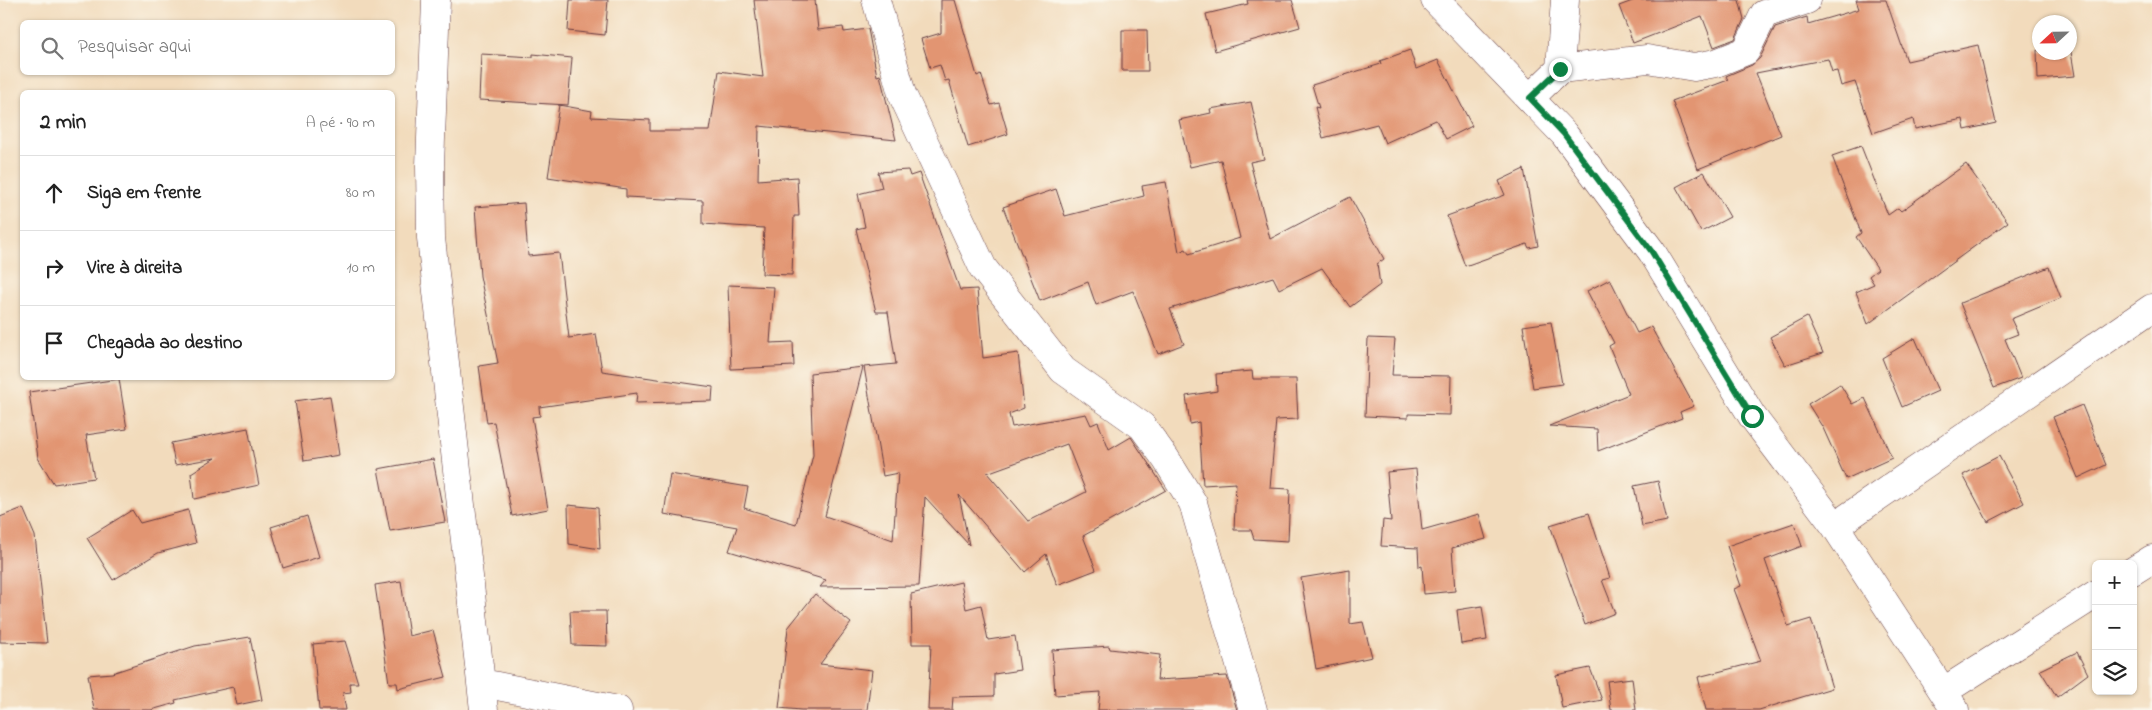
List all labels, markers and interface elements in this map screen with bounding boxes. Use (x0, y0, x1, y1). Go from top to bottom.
north arrow (2032, 15, 2077, 60)
search box (20, 20, 395, 75)
icon: search (38, 34, 66, 62)
text: Pesquisar aqui (78, 34, 191, 61)
route end (1549, 58, 1572, 81)
text: 2 min (40, 108, 86, 138)
text: A pé · 90 m (306, 111, 375, 135)
icon: ahead (40, 179, 68, 207)
text: Siga em frente (87, 180, 201, 207)
text: 80 m (346, 181, 375, 205)
icon: right (40, 254, 68, 282)
text: Vire à direita (87, 255, 182, 282)
text: 10 m (347, 256, 375, 280)
icon: arrive (40, 329, 68, 357)
text: Chegada ao destino (87, 330, 242, 357)
route start (1741, 405, 1764, 428)
map controls (2092, 560, 2137, 695)
button: + (2092, 560, 2137, 605)
button: − (2092, 605, 2137, 650)
button: layers (2092, 650, 2137, 695)

